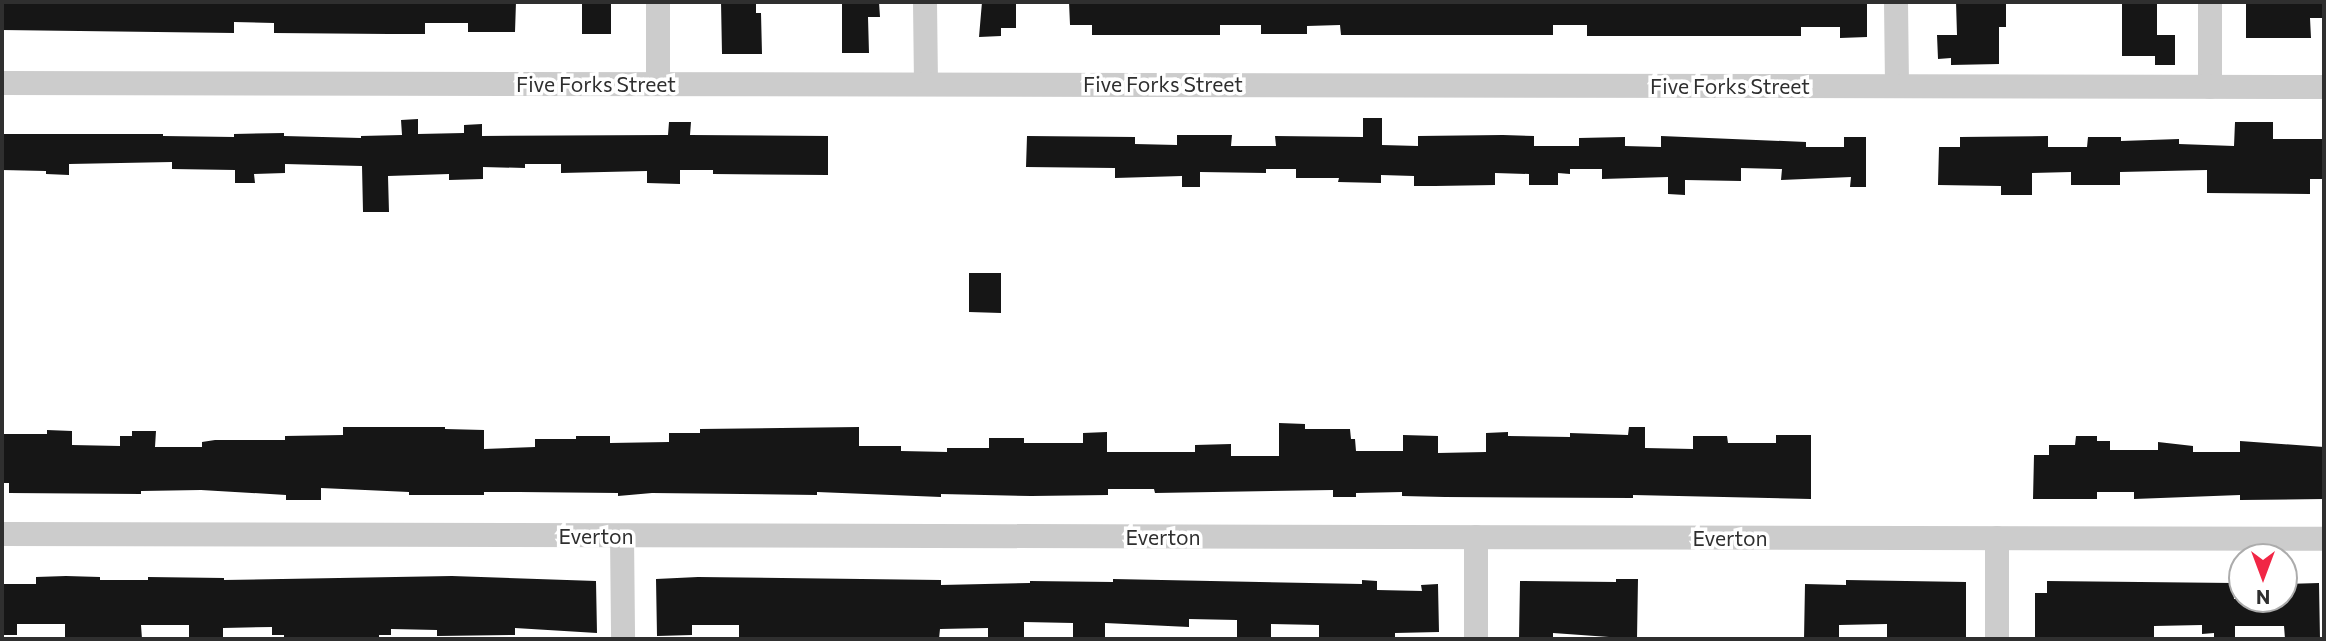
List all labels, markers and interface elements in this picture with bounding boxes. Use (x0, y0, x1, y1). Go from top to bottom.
street label: Five Forks Street (516, 71, 676, 97)
street label: Five Forks Street (1083, 71, 1243, 97)
street label: Five Forks Street (1650, 73, 1810, 99)
street label: Everton (558, 523, 634, 549)
street label: Everton (1125, 524, 1201, 550)
street label: Everton (1692, 525, 1768, 551)
north arrow (2228, 543, 2298, 613)
text: N (2256, 586, 2270, 609)

